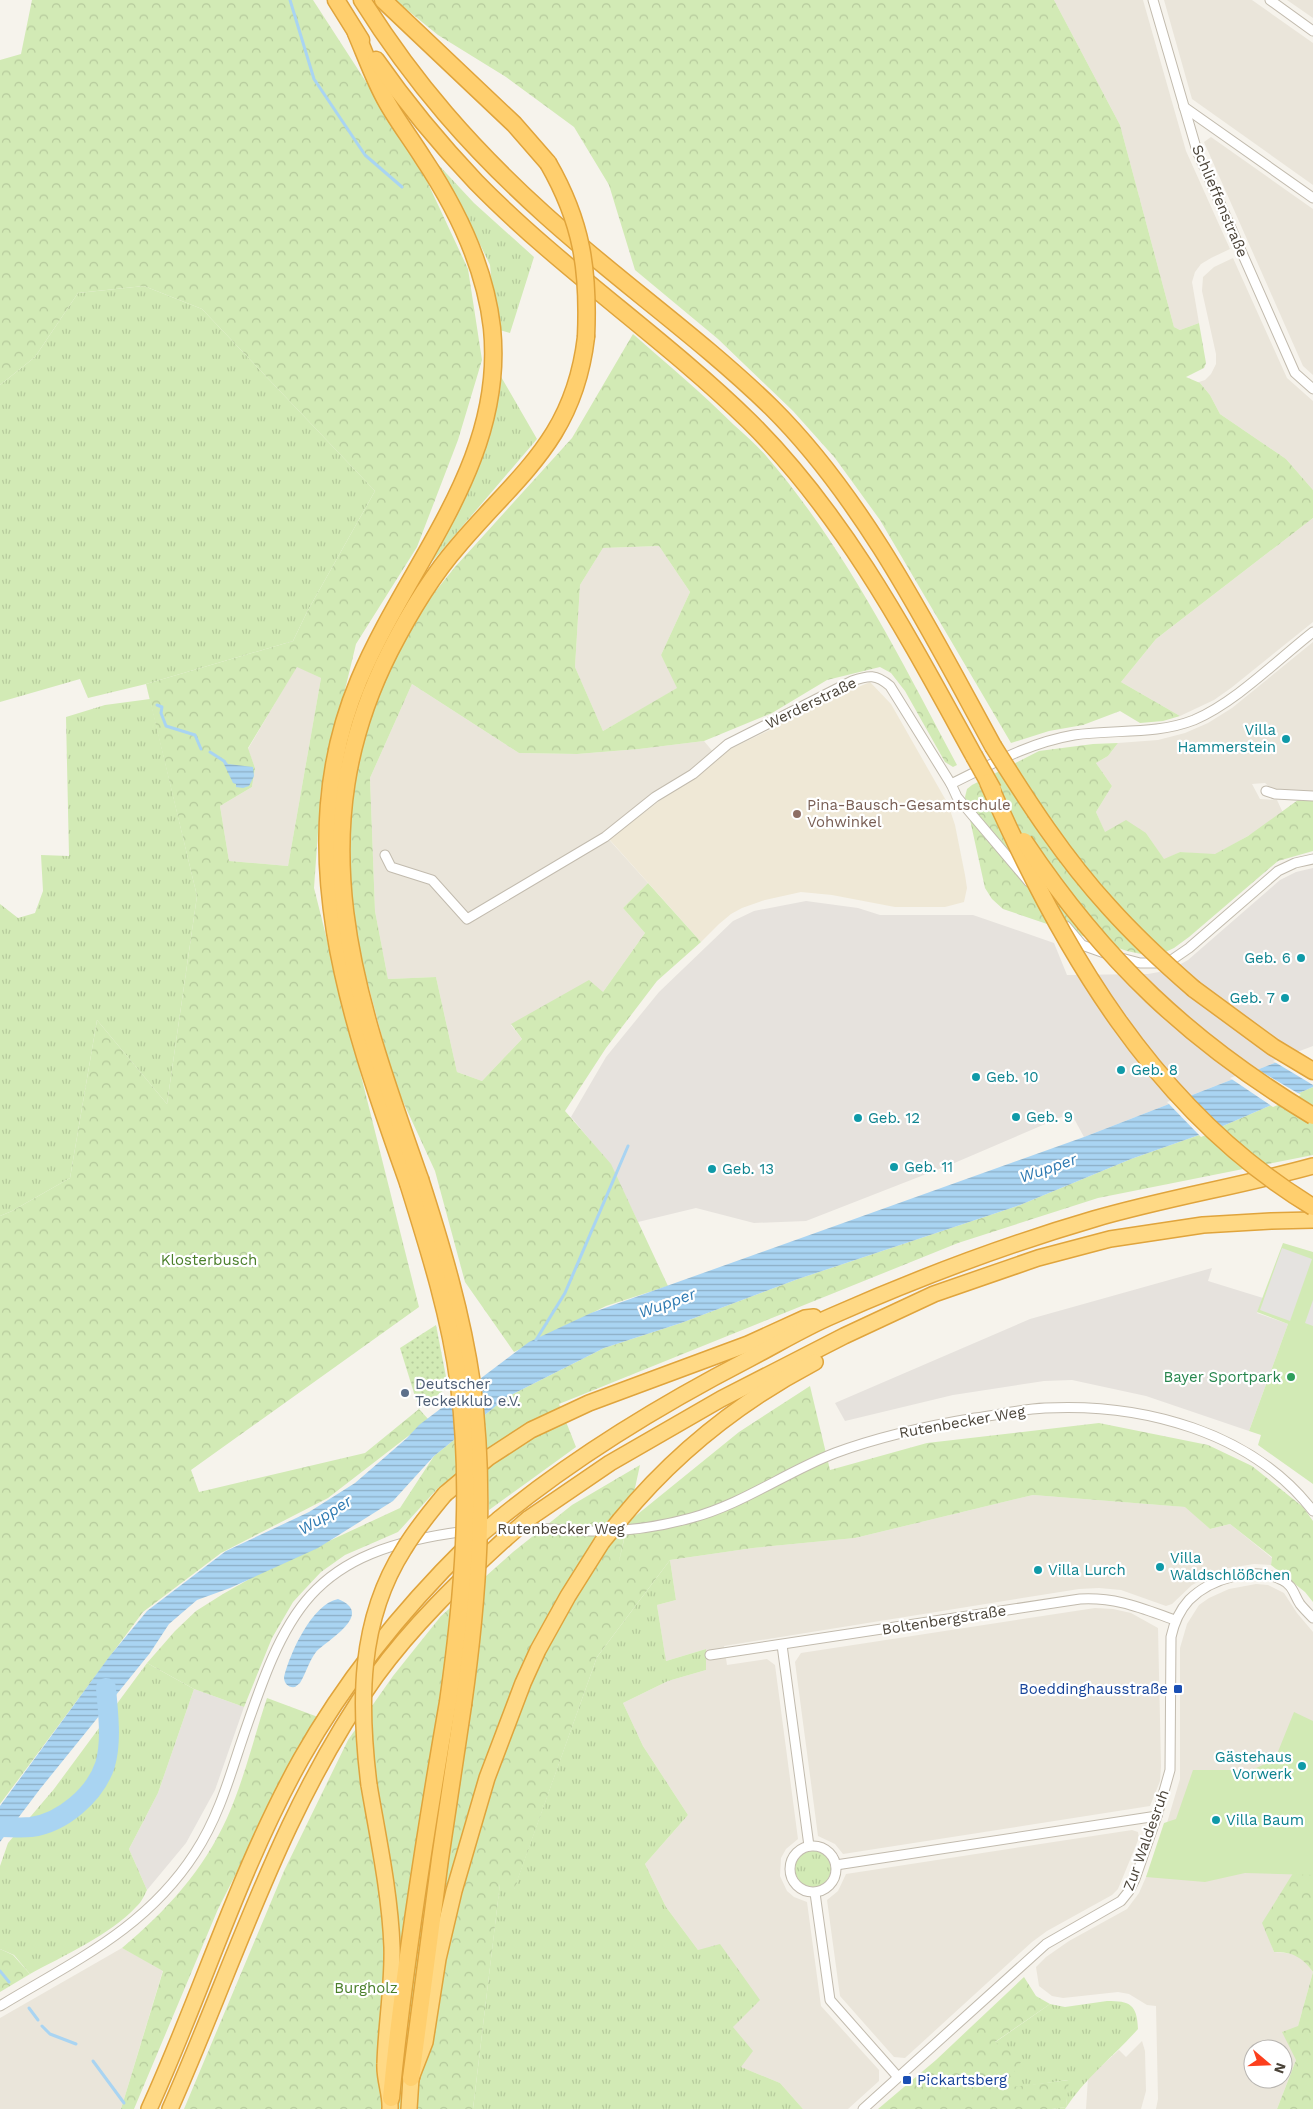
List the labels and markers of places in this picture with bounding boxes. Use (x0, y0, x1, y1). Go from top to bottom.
place label: Villa Hammerstein (1177, 721, 1276, 756)
marker: Villa Hammerstein (1280, 733, 1292, 745)
place label: Pina-Bausch-Gesamtschule Vohwinkel (807, 796, 1011, 831)
marker: Pina-Bausch-Gesamtschule Vohwinkel (791, 808, 803, 820)
place label: Geb. 6 (1244, 949, 1291, 967)
marker: Geb. 6 (1295, 952, 1307, 964)
place label: Geb. 7 (1229, 989, 1275, 1007)
marker: Geb. 7 (1279, 992, 1291, 1004)
place label: Geb. 8 (1131, 1061, 1178, 1079)
marker: Geb. 8 (1115, 1064, 1127, 1076)
place label: Geb. 10 (986, 1068, 1039, 1086)
marker: Geb. 10 (970, 1071, 982, 1083)
place label: Geb. 9 (1026, 1108, 1073, 1126)
place label: Geb. 12 (868, 1109, 920, 1127)
marker: Geb. 9 (1010, 1111, 1022, 1123)
marker: Geb. 12 (852, 1112, 864, 1124)
place label: Geb. 11 (904, 1158, 953, 1176)
place label: Geb. 13 (722, 1160, 774, 1178)
marker: Geb. 11 (888, 1161, 900, 1173)
marker: Geb. 13 (706, 1163, 718, 1175)
place label: Bayer Sportpark (1163, 1368, 1281, 1386)
marker: Bayer Sportpark (1285, 1371, 1297, 1383)
place label: Deutscher Teckelklub e.V. (415, 1375, 521, 1410)
marker: Deutscher Teckelklub e.V. (399, 1387, 411, 1399)
place label: Villa Waldschlößchen (1170, 1549, 1290, 1584)
place label: Villa Lurch (1048, 1561, 1126, 1579)
marker: Villa Waldschlößchen (1154, 1561, 1166, 1573)
marker: Villa Lurch (1032, 1564, 1044, 1576)
place label: Boeddinghausstraße (1019, 1680, 1168, 1698)
marker: Boeddinghausstraße (1172, 1683, 1184, 1695)
place label: Gästehaus Vorwerk (1215, 1748, 1292, 1783)
marker: Gästehaus Vorwerk (1296, 1760, 1308, 1772)
place label: Villa Baum (1226, 1811, 1304, 1829)
marker: Villa Baum (1210, 1814, 1222, 1826)
place label: Pickartsberg (917, 2071, 1007, 2089)
marker: Pickartsberg (901, 2074, 913, 2086)

